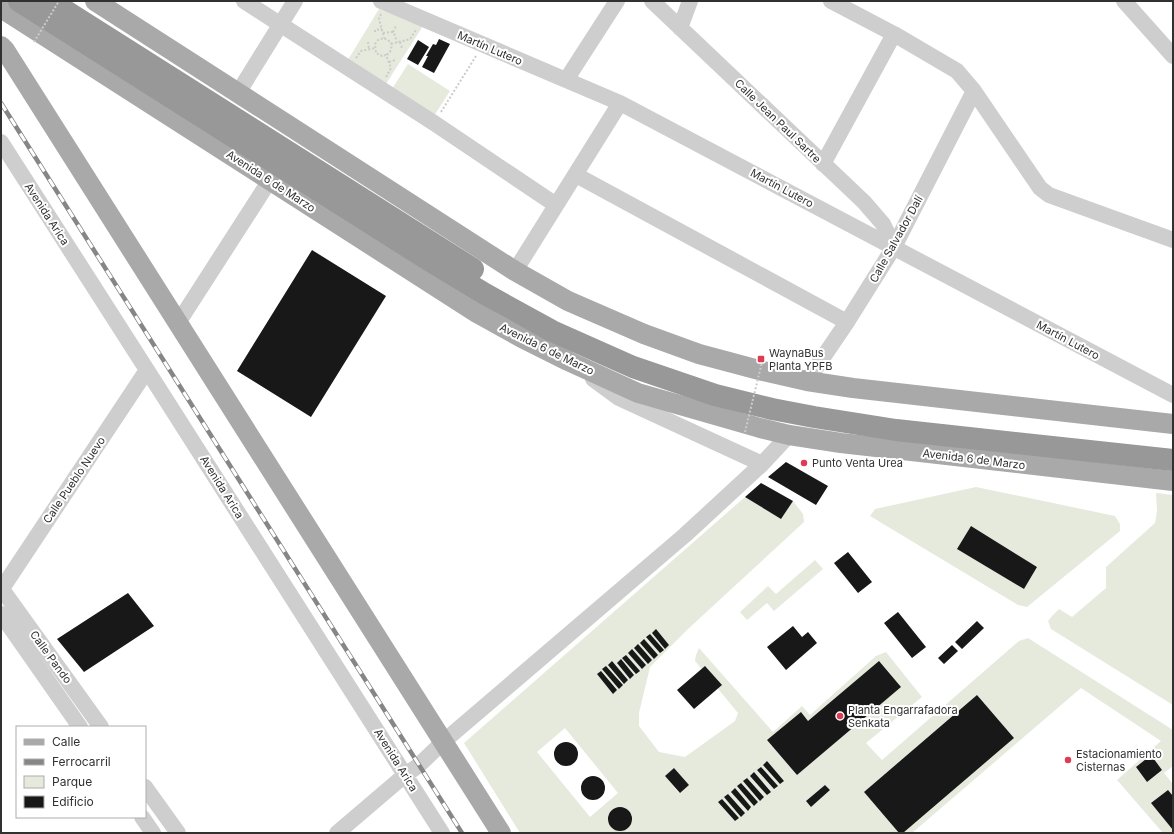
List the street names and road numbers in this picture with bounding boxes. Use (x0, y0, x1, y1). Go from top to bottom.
street label: Martín Lutero (455, 28, 525, 68)
street label: Calle Jean Paul Sartre (732, 76, 824, 166)
street label: Avenida 6 de Marzo (224, 147, 318, 215)
street label: Martín Lutero (748, 166, 816, 211)
street label: Avenida Arica (22, 180, 72, 248)
street label: Calle Salvador Dalí (866, 193, 926, 285)
street label: Martín Lutero (1034, 318, 1102, 363)
street label: Avenida 6 de Marzo (497, 320, 597, 378)
street label: Calle Pueblo Nuevo (40, 434, 108, 526)
street label: Avenida 6 de Marzo (922, 446, 1027, 472)
street label: Avenida Arica (197, 453, 247, 521)
street label: Calle Pando (27, 628, 75, 687)
street label: Avenida Arica (371, 726, 421, 794)

